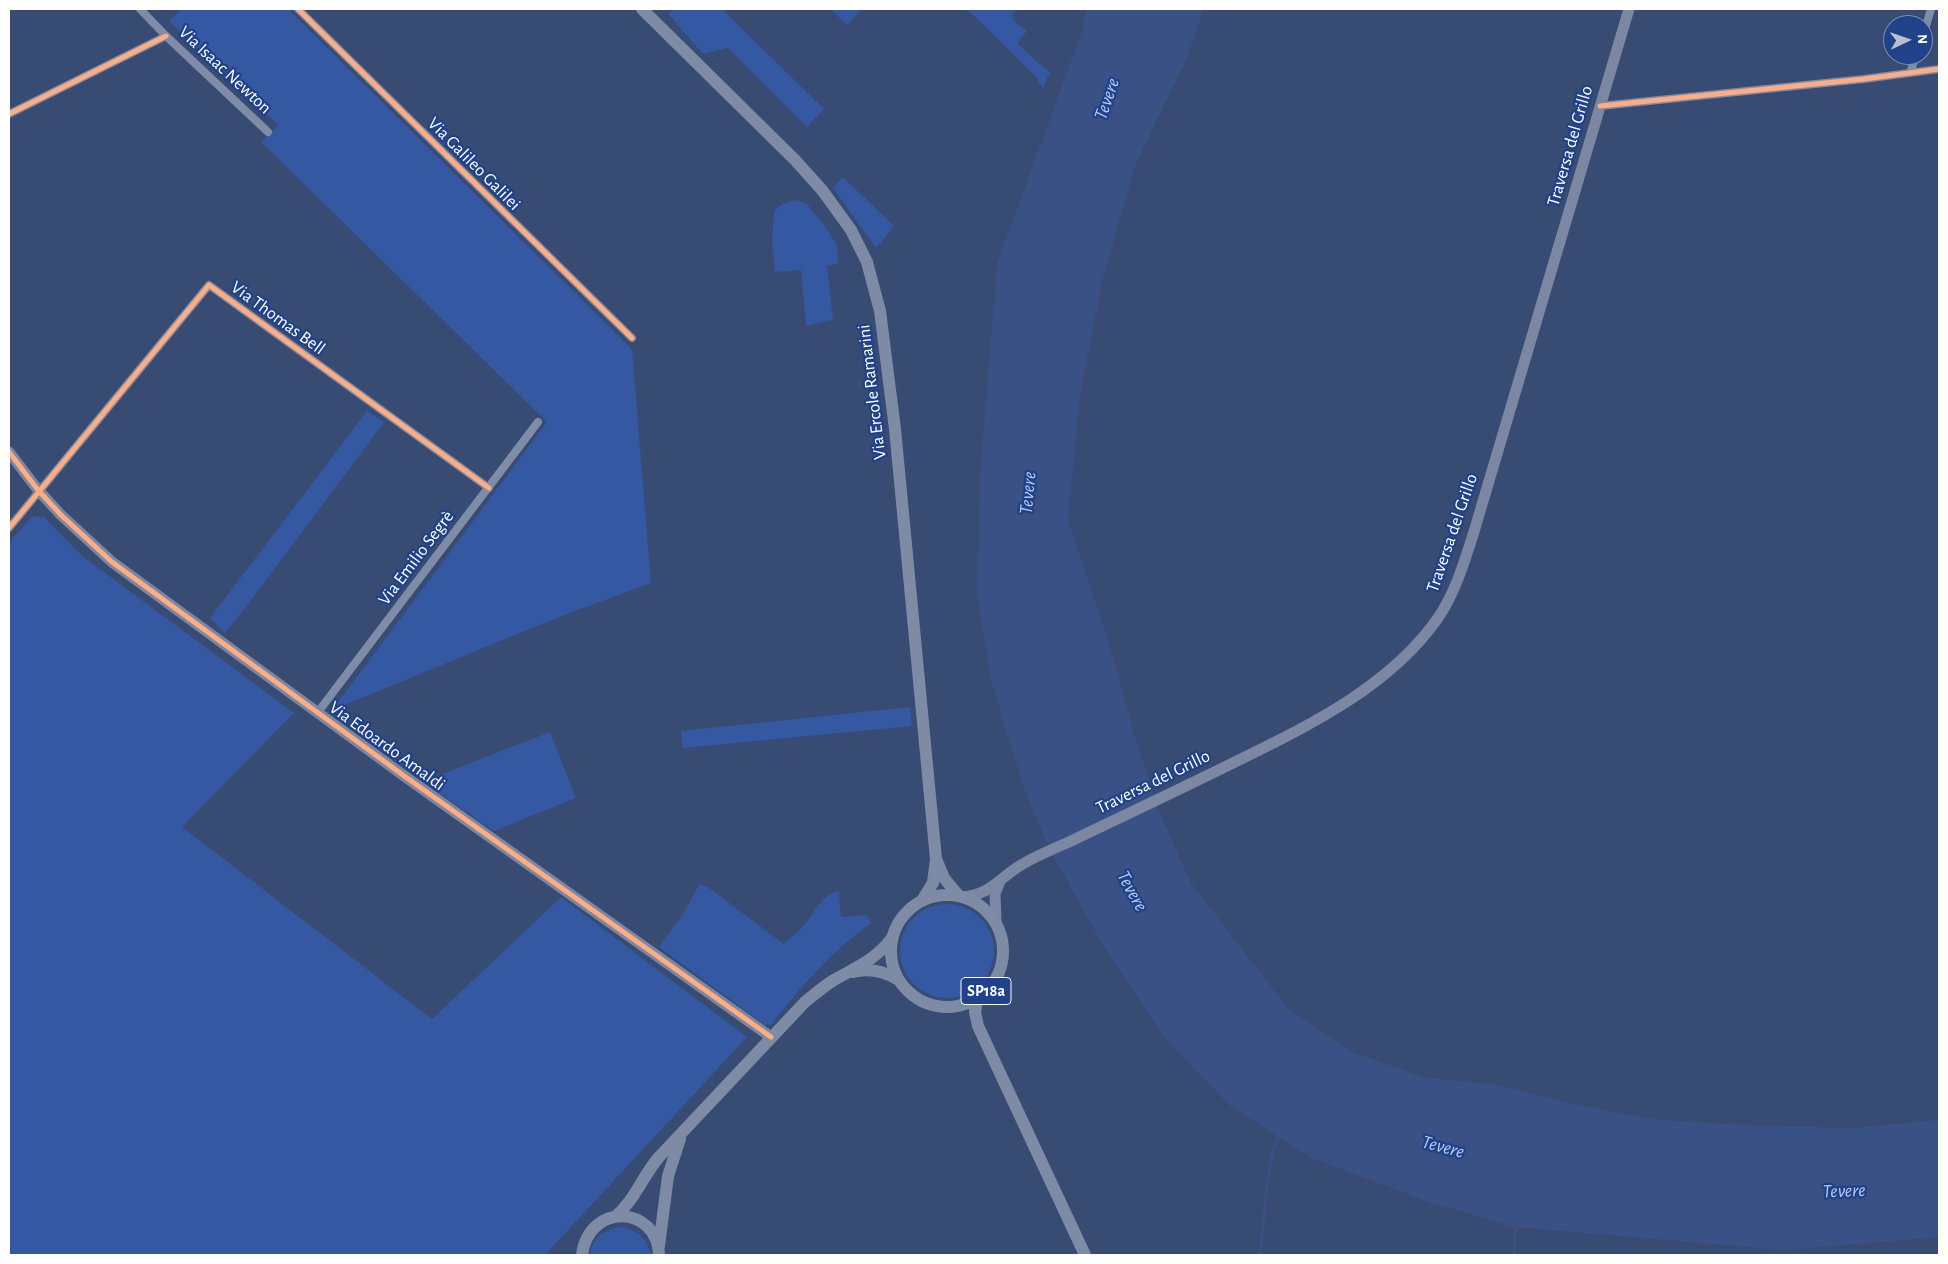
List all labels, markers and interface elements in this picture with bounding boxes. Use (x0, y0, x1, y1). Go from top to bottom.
north arrow (1883, 15, 1933, 65)
street label: Via Isaac Newton (174, 21, 276, 119)
text: N (1915, 34, 1929, 44)
water label: Tevere (1089, 75, 1125, 123)
street label: Traversa del Grillo (1543, 83, 1597, 209)
street label: Via Galileo Galilei (423, 113, 525, 215)
street label: Via Thomas Bell (227, 277, 329, 359)
street label: Via Ercole Ramarini (853, 323, 891, 461)
water label: Tevere (1015, 471, 1041, 515)
street label: Traversa del Grillo (1422, 471, 1482, 595)
street label: Via Emilio Segrè (373, 506, 459, 610)
street label: Via Edoardo Amaldi (325, 697, 449, 795)
street label: Traversa del Grillo (1092, 745, 1214, 819)
water label: Tevere (1112, 867, 1152, 915)
road number: SP18a (961, 978, 1011, 1004)
water label: Tevere (1419, 1130, 1467, 1164)
water label: Tevere (1822, 1179, 1866, 1203)

